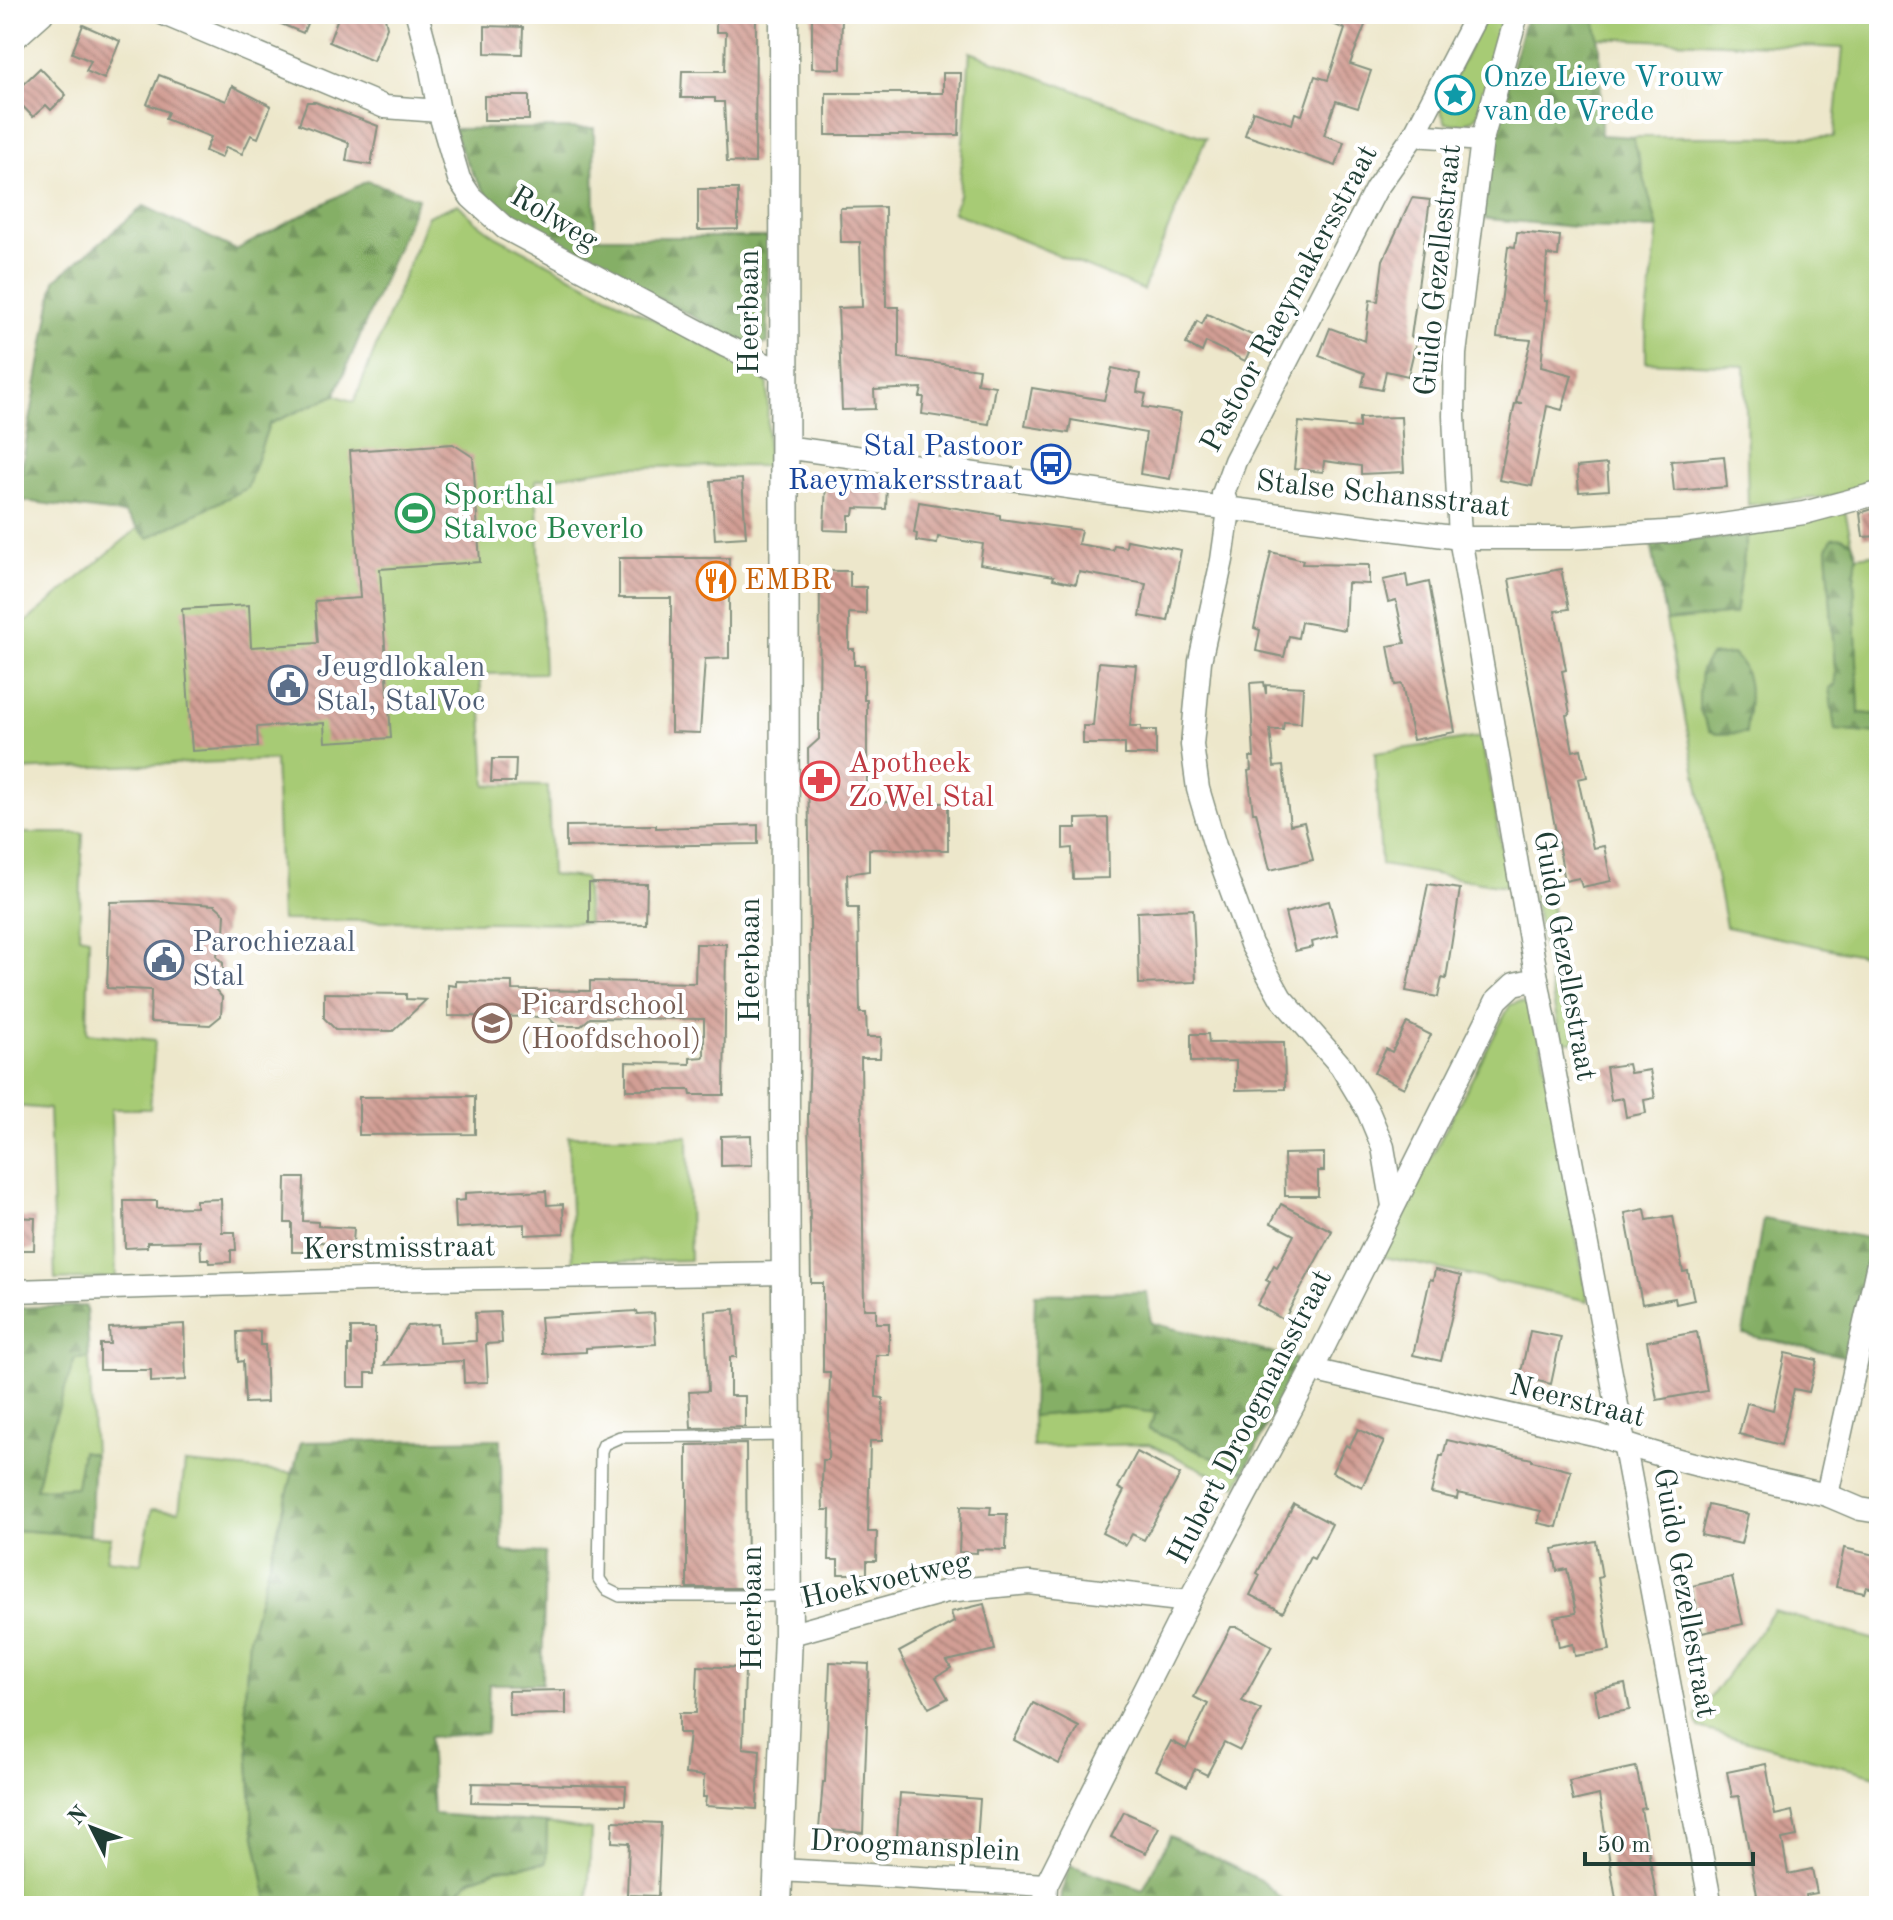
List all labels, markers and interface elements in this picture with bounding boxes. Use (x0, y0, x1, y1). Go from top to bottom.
place label: Onze Lieve Vrouw van de Vrede (1483, 63, 1724, 127)
place icon: Onze Lieve Vrouw van de Vrede (1434, 74, 1476, 116)
street label: Pastoor Raeymakersstraat (1196, 140, 1384, 458)
street label: Guido Gezellestraat (1411, 143, 1467, 397)
street label: Rolweg (505, 181, 603, 257)
street label: Heerbaan (735, 250, 765, 374)
place label: Stal Pastoor Raeymakersstraat (788, 432, 1023, 496)
bus stop icon: Stal Pastoor Raeymakersstraat (1030, 443, 1072, 485)
street label: Stalse Schansstraat (1255, 467, 1511, 523)
place label: Sporthal Stalvoc Beverlo (443, 481, 644, 545)
sports icon: Sporthal Stalvoc Beverlo (394, 492, 436, 534)
restaurant icon: EMBR (695, 560, 737, 602)
place label: EMBR (744, 566, 832, 596)
place label: Jeugdlokalen Stal, StalVoc (316, 653, 485, 717)
public building icon: Jeugdlokalen Stal, StalVoc (267, 664, 309, 706)
place label: Apotheek ZoWel Stal (848, 749, 994, 813)
pharmacy icon: Apotheek ZoWel Stal (799, 760, 841, 802)
street label: Guido Gezellestraat (1527, 829, 1601, 1083)
street label: Heerbaan (736, 898, 766, 1022)
place label: Parochiezaal Stal (192, 928, 355, 992)
public building icon: Parochiezaal Stal (143, 939, 185, 981)
place label: Picardschool (Hoofdschool) (520, 991, 701, 1055)
school or university icon: Picardschool (Hoofdschool) (471, 1002, 513, 1044)
street label: Kerstmisstraat (302, 1232, 496, 1266)
street label: Hubert Droogmansstraat (1164, 1265, 1338, 1569)
street label: Neerstraat (1506, 1371, 1648, 1433)
street label: Guido Gezellestraat (1647, 1466, 1721, 1720)
street label: Heerbaan (738, 1546, 768, 1670)
street label: Hoekvoetweg (798, 1547, 974, 1615)
north arrow (52, 1788, 132, 1868)
text: N (65, 1802, 93, 1830)
scale bar (1585, 1816, 1753, 1866)
street label: Droogmansplein (809, 1826, 1021, 1868)
text: 50 m (1597, 1834, 1651, 1858)

